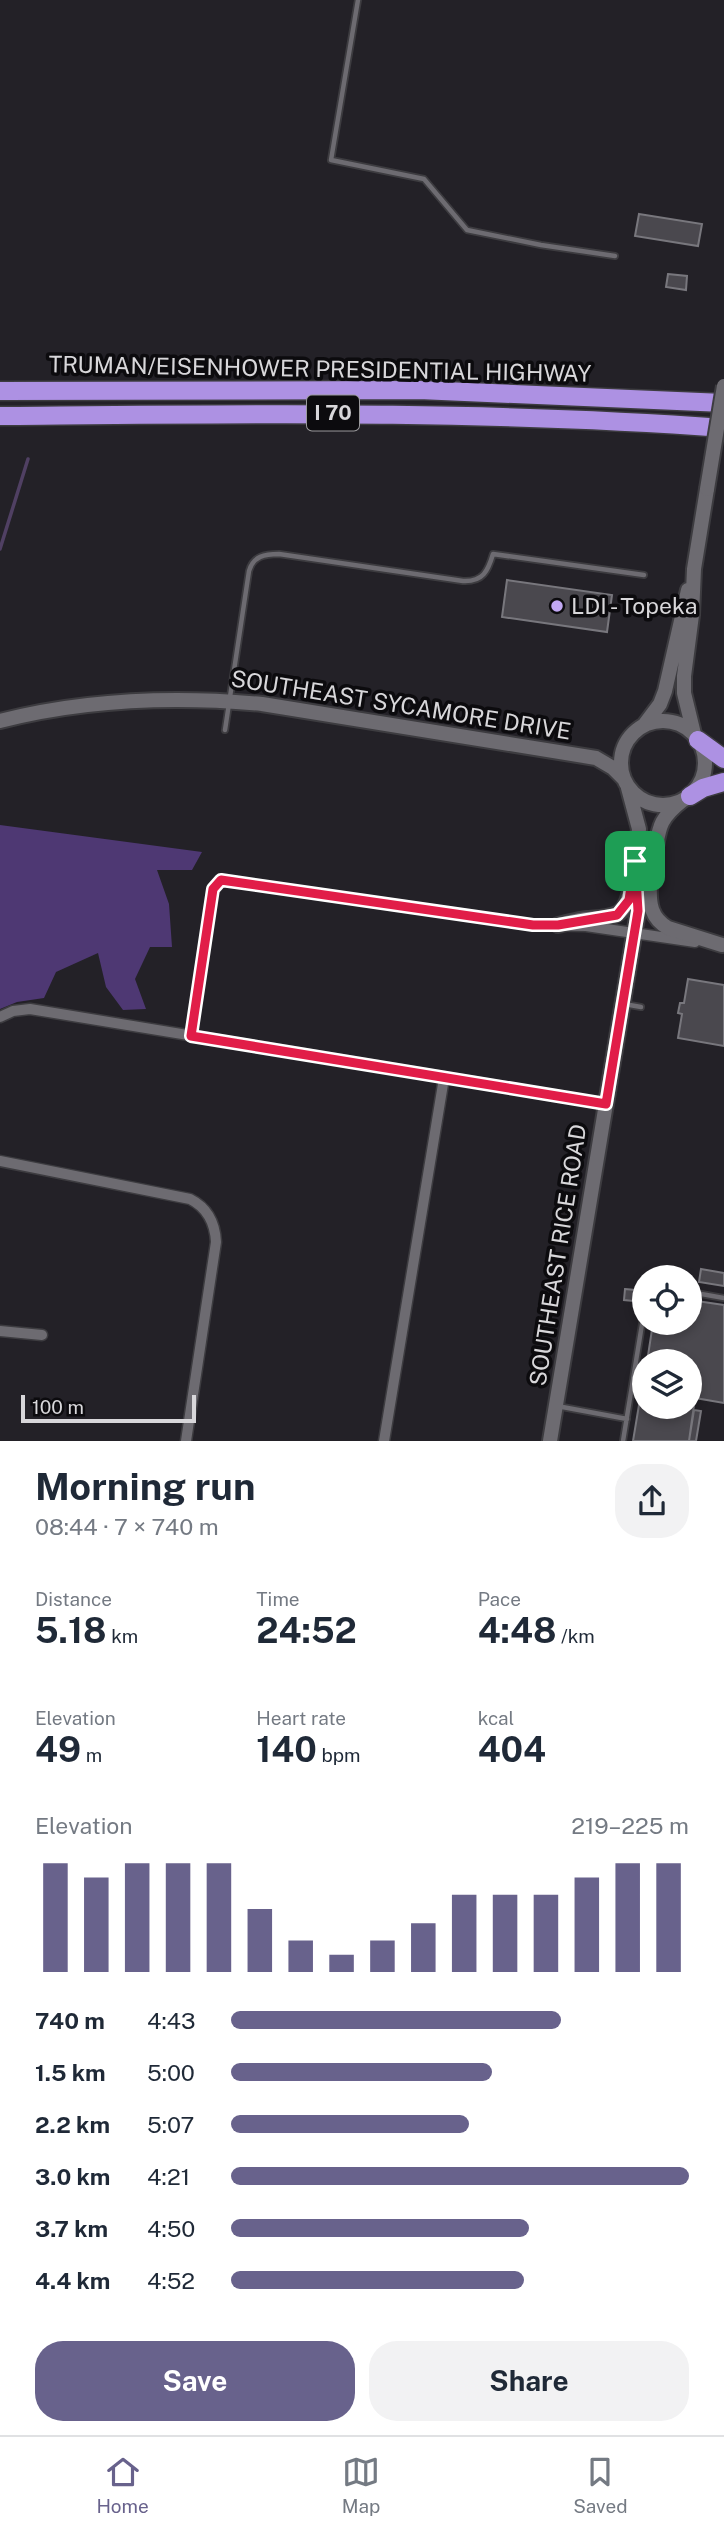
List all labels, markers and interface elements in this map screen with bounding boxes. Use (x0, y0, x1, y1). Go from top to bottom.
street label: TRUMAN/EISENHOWER PRESIDENTIAL HIGHWAY (49, 350, 592, 387)
road number: I 70 (307, 396, 359, 430)
place label: LDI - Topeka (571, 592, 697, 619)
marker: LDI - Topeka (549, 598, 565, 614)
street label: SOUTHEAST SYCAMORE DRIVE (229, 664, 573, 745)
pin (605, 831, 665, 891)
icon: arrive (616, 842, 654, 880)
street label: SOUTHEAST RICE ROAD (523, 1122, 592, 1388)
map controls (632, 1265, 702, 1419)
button: locate (632, 1265, 702, 1335)
button: layers (632, 1349, 702, 1419)
scale bar (21, 1392, 196, 1424)
text: 100 m (32, 1396, 84, 1418)
text: Morning run (35, 1464, 256, 1509)
button: share (615, 1464, 689, 1538)
text: 08:44 · 7 × 740 m (35, 1513, 219, 1540)
text: Distance (35, 1588, 112, 1610)
text: Time (256, 1588, 300, 1610)
text: Pace (478, 1588, 521, 1610)
text: 5.18 (35, 1610, 107, 1651)
text: 24:52 (256, 1610, 357, 1651)
text: 4:48 (478, 1610, 556, 1651)
text: km (107, 1625, 138, 1647)
text: /km (556, 1625, 595, 1647)
text: Elevation (35, 1707, 116, 1729)
text: Heart rate (256, 1707, 346, 1729)
text: kcal (478, 1707, 514, 1729)
text: 49 (35, 1729, 81, 1770)
text: 140 (256, 1729, 317, 1770)
text: 404 (478, 1729, 546, 1770)
text: m (81, 1744, 102, 1766)
text: bpm (317, 1744, 361, 1766)
text: Elevation (35, 1812, 133, 1839)
text: 219–225 m (571, 1812, 689, 1839)
text: 740 m (35, 2007, 105, 2034)
text: 4:43 (147, 2007, 195, 2034)
text: 1.5 km (35, 2059, 106, 2086)
text: 5:00 (147, 2059, 195, 2086)
text: 2.2 km (35, 2111, 110, 2138)
text: 5:07 (147, 2111, 194, 2138)
text: 3.0 km (35, 2163, 110, 2190)
text: 4:21 (147, 2163, 190, 2190)
text: 3.7 km (35, 2215, 108, 2242)
text: 4:50 (147, 2215, 195, 2242)
text: 4.4 km (35, 2267, 110, 2294)
text: 4:52 (147, 2267, 195, 2294)
button: Save (35, 2341, 355, 2421)
button: Share (369, 2341, 689, 2421)
tab: Home (96, 2453, 149, 2517)
tab: Map (342, 2453, 380, 2517)
tab: Saved (573, 2453, 628, 2517)

